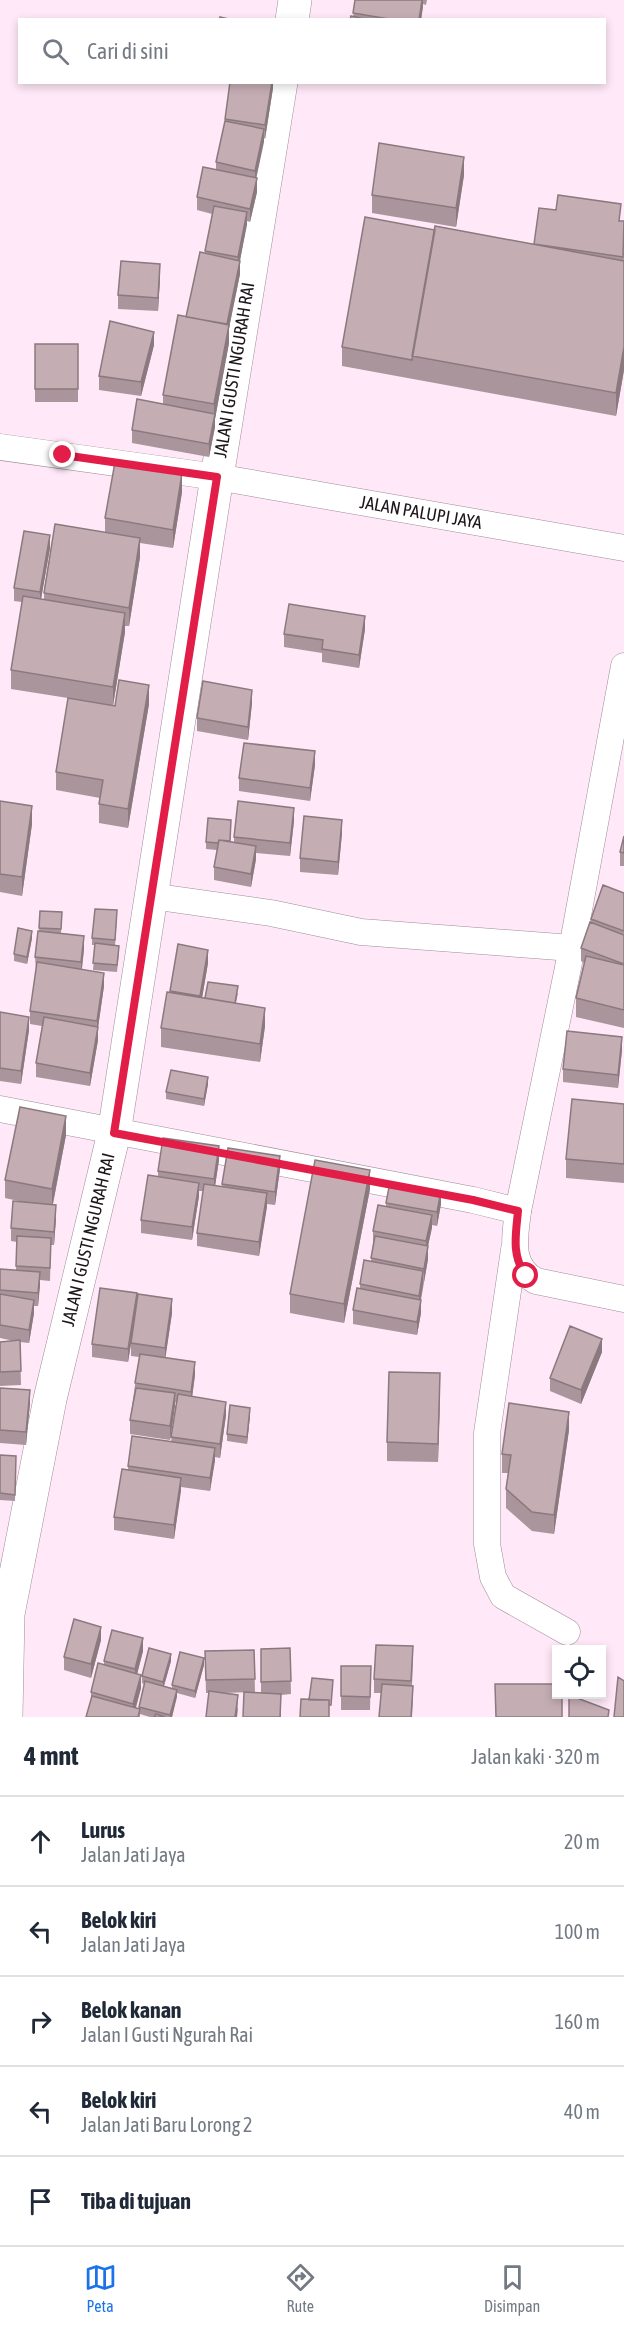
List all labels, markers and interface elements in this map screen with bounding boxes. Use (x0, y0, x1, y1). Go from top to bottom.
search box (18, 18, 606, 84)
icon: search (39, 35, 72, 68)
text: Cari di sini (87, 38, 169, 64)
street label: JALAN I GUSTI NGURAH RAI (209, 281, 258, 459)
route end (49, 441, 75, 467)
street label: JALAN PALUPI JAYA (358, 491, 484, 533)
street label: JALAN I GUSTI NGURAH RAI (57, 1151, 119, 1328)
route start (512, 1262, 538, 1288)
map controls (552, 1645, 606, 1699)
button: locate (552, 1645, 606, 1699)
text: 4 mnt (24, 1741, 79, 1771)
text: Jalan kaki · 320 m (471, 1745, 600, 1768)
text: Lurus (81, 1817, 125, 1843)
icon: ahead (24, 1825, 57, 1858)
text: 20 m (564, 1830, 600, 1853)
text: Jalan Jati Jaya (81, 1843, 186, 1866)
text: Belok kiri (81, 1907, 156, 1933)
icon: left (24, 1915, 57, 1948)
text: 100 m (555, 1920, 600, 1943)
text: Jalan Jati Jaya (81, 1933, 186, 1956)
text: Belok kanan (81, 1997, 182, 2023)
icon: right (24, 2005, 57, 2038)
text: 160 m (555, 2010, 600, 2033)
text: Jalan I Gusti Ngurah Rai (81, 2023, 253, 2046)
text: Belok kiri (81, 2087, 156, 2113)
icon: left (24, 2095, 57, 2128)
text: 40 m (564, 2100, 600, 2123)
text: Jalan Jati Baru Lorong 2 (81, 2113, 253, 2136)
icon: arrive (24, 2185, 57, 2218)
text: Tiba di tujuan (81, 2188, 191, 2214)
tab: Peta (84, 2261, 117, 2315)
tab: Rute (284, 2261, 317, 2315)
tab: Disimpan (484, 2261, 540, 2315)

